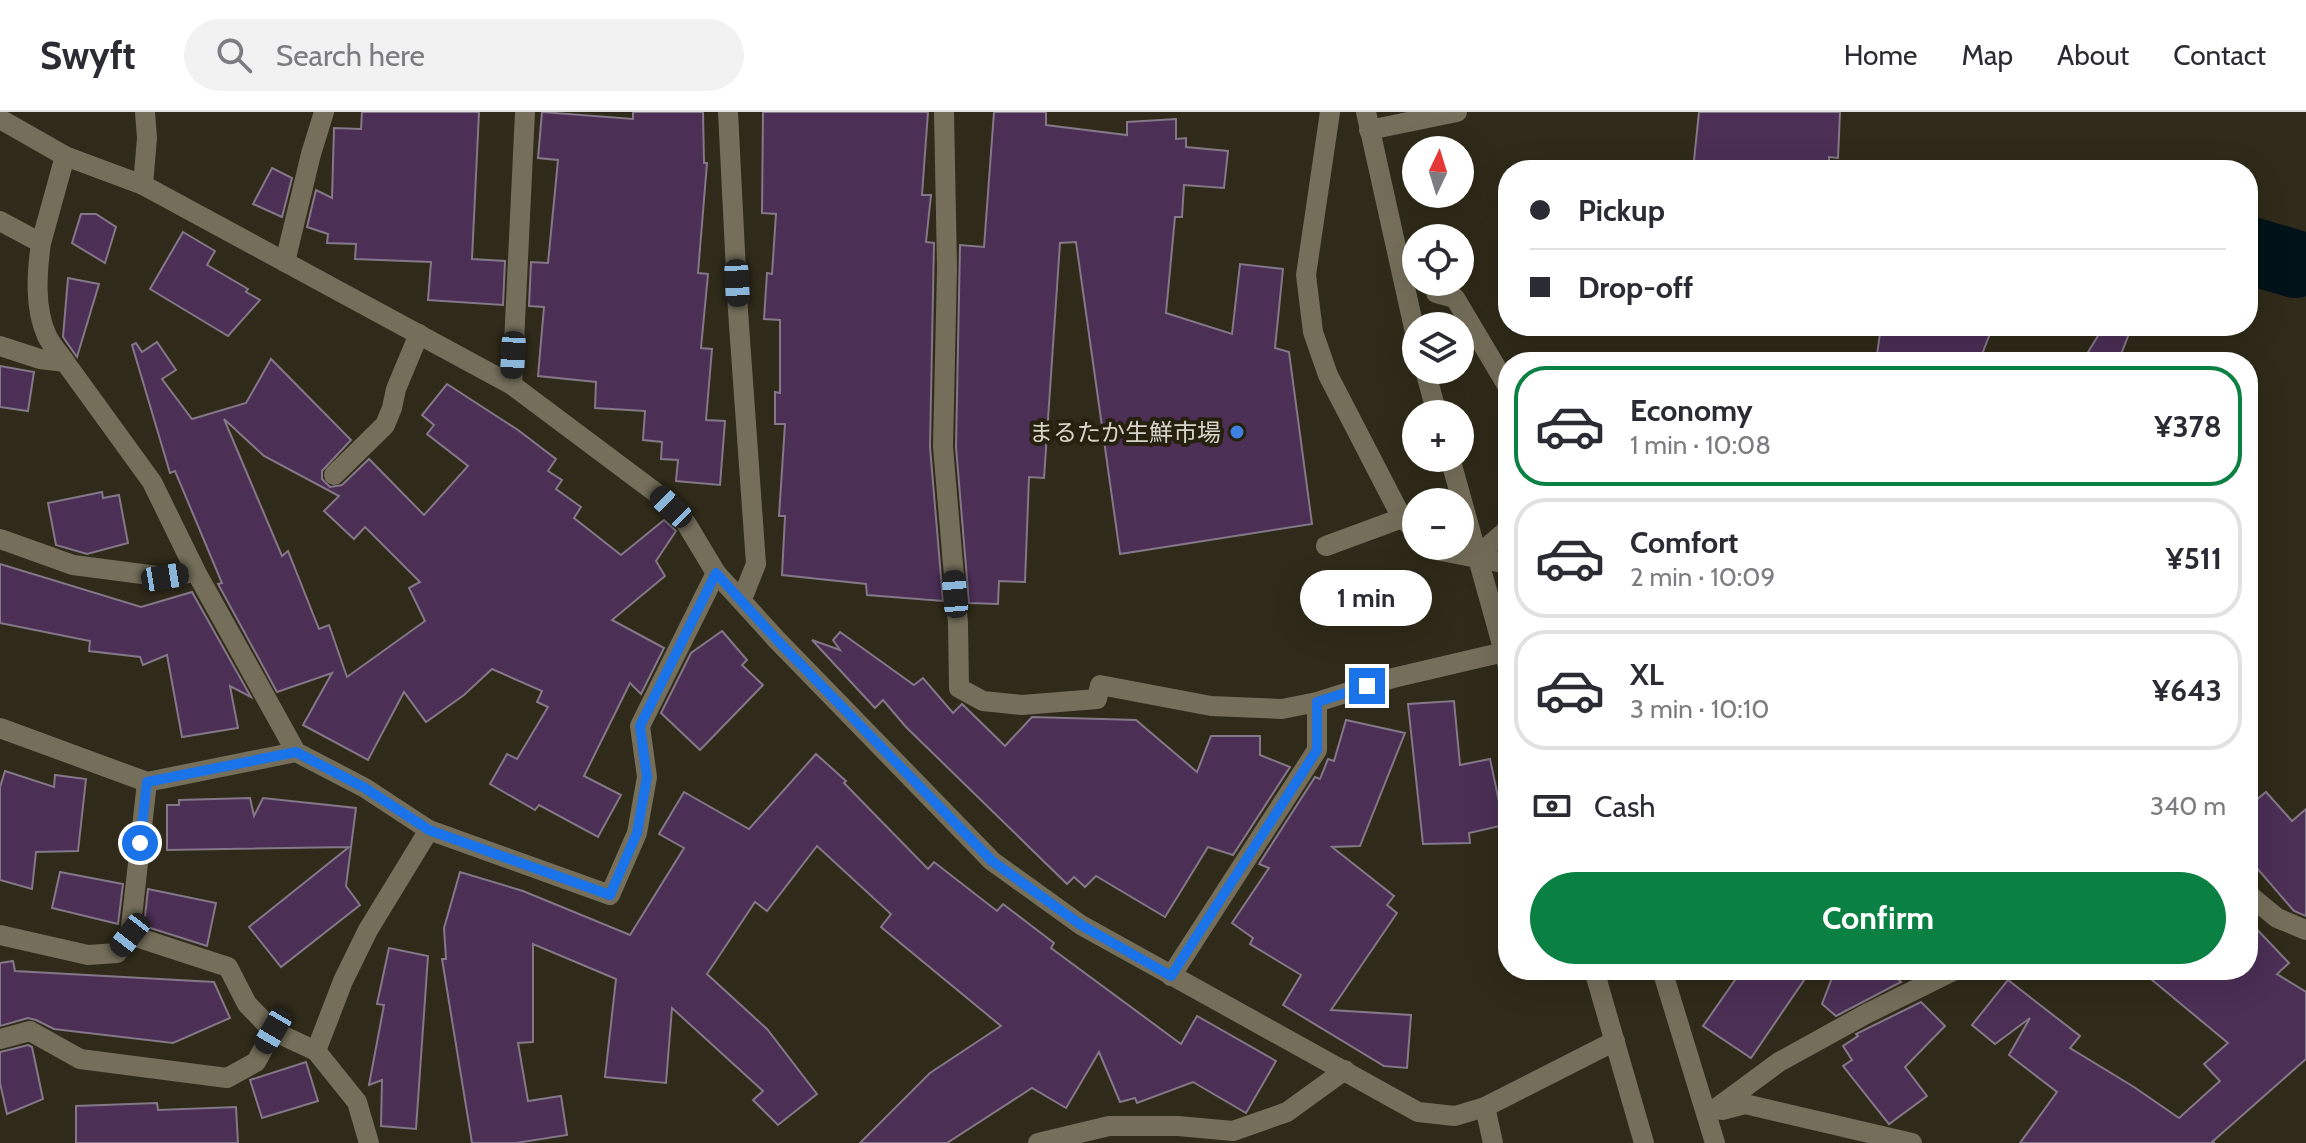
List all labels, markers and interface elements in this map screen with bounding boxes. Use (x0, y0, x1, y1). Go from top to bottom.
search box (184, 19, 744, 91)
text: Swyft (40, 32, 136, 79)
icon: search (212, 33, 256, 77)
text: Search here (276, 37, 425, 74)
text: Home (1844, 38, 1917, 72)
text: Map (1961, 38, 2013, 72)
text: About (2057, 38, 2129, 72)
text: Contact (2173, 38, 2266, 72)
north arrow (1402, 136, 1474, 208)
map controls (1402, 136, 1474, 560)
text: Pickup (1578, 192, 1665, 229)
button: locate (1402, 224, 1474, 296)
car (724, 258, 750, 308)
text: Drop-off (1578, 269, 1693, 306)
button: layers (1402, 312, 1474, 384)
car (500, 330, 526, 380)
icon: car (1534, 390, 1606, 462)
text: Economy (1630, 392, 1753, 429)
button: + (1402, 400, 1474, 472)
text: ¥378 (2154, 408, 2222, 445)
place label: まるたか生鮮市場 (1029, 418, 1221, 447)
marker: まるたか生鮮市場 (1228, 423, 1246, 441)
text: 1 min · 10:08 (1630, 429, 1771, 461)
car (645, 482, 697, 532)
button: − (1402, 488, 1474, 560)
icon: car (1534, 522, 1606, 594)
text: Comfort (1630, 524, 1738, 561)
text: ¥511 (2166, 540, 2222, 577)
car (139, 561, 191, 593)
text: 2 min · 10:09 (1630, 561, 1775, 593)
car (941, 569, 969, 619)
callout: 1 min (1301, 570, 1433, 626)
text: 1 min (1337, 582, 1395, 614)
icon: car (1534, 654, 1606, 726)
text: XL (1630, 656, 1664, 693)
route end (1349, 668, 1385, 704)
text: ¥643 (2152, 672, 2222, 709)
text: 3 min · 10:10 (1630, 693, 1769, 725)
icon: cash (1530, 784, 1574, 828)
text: Cash (1594, 788, 1656, 825)
text: 340 m (2150, 790, 2226, 822)
route start (122, 825, 158, 861)
button: Confirm (1530, 872, 2226, 964)
car (106, 909, 154, 961)
car (251, 1004, 295, 1058)

